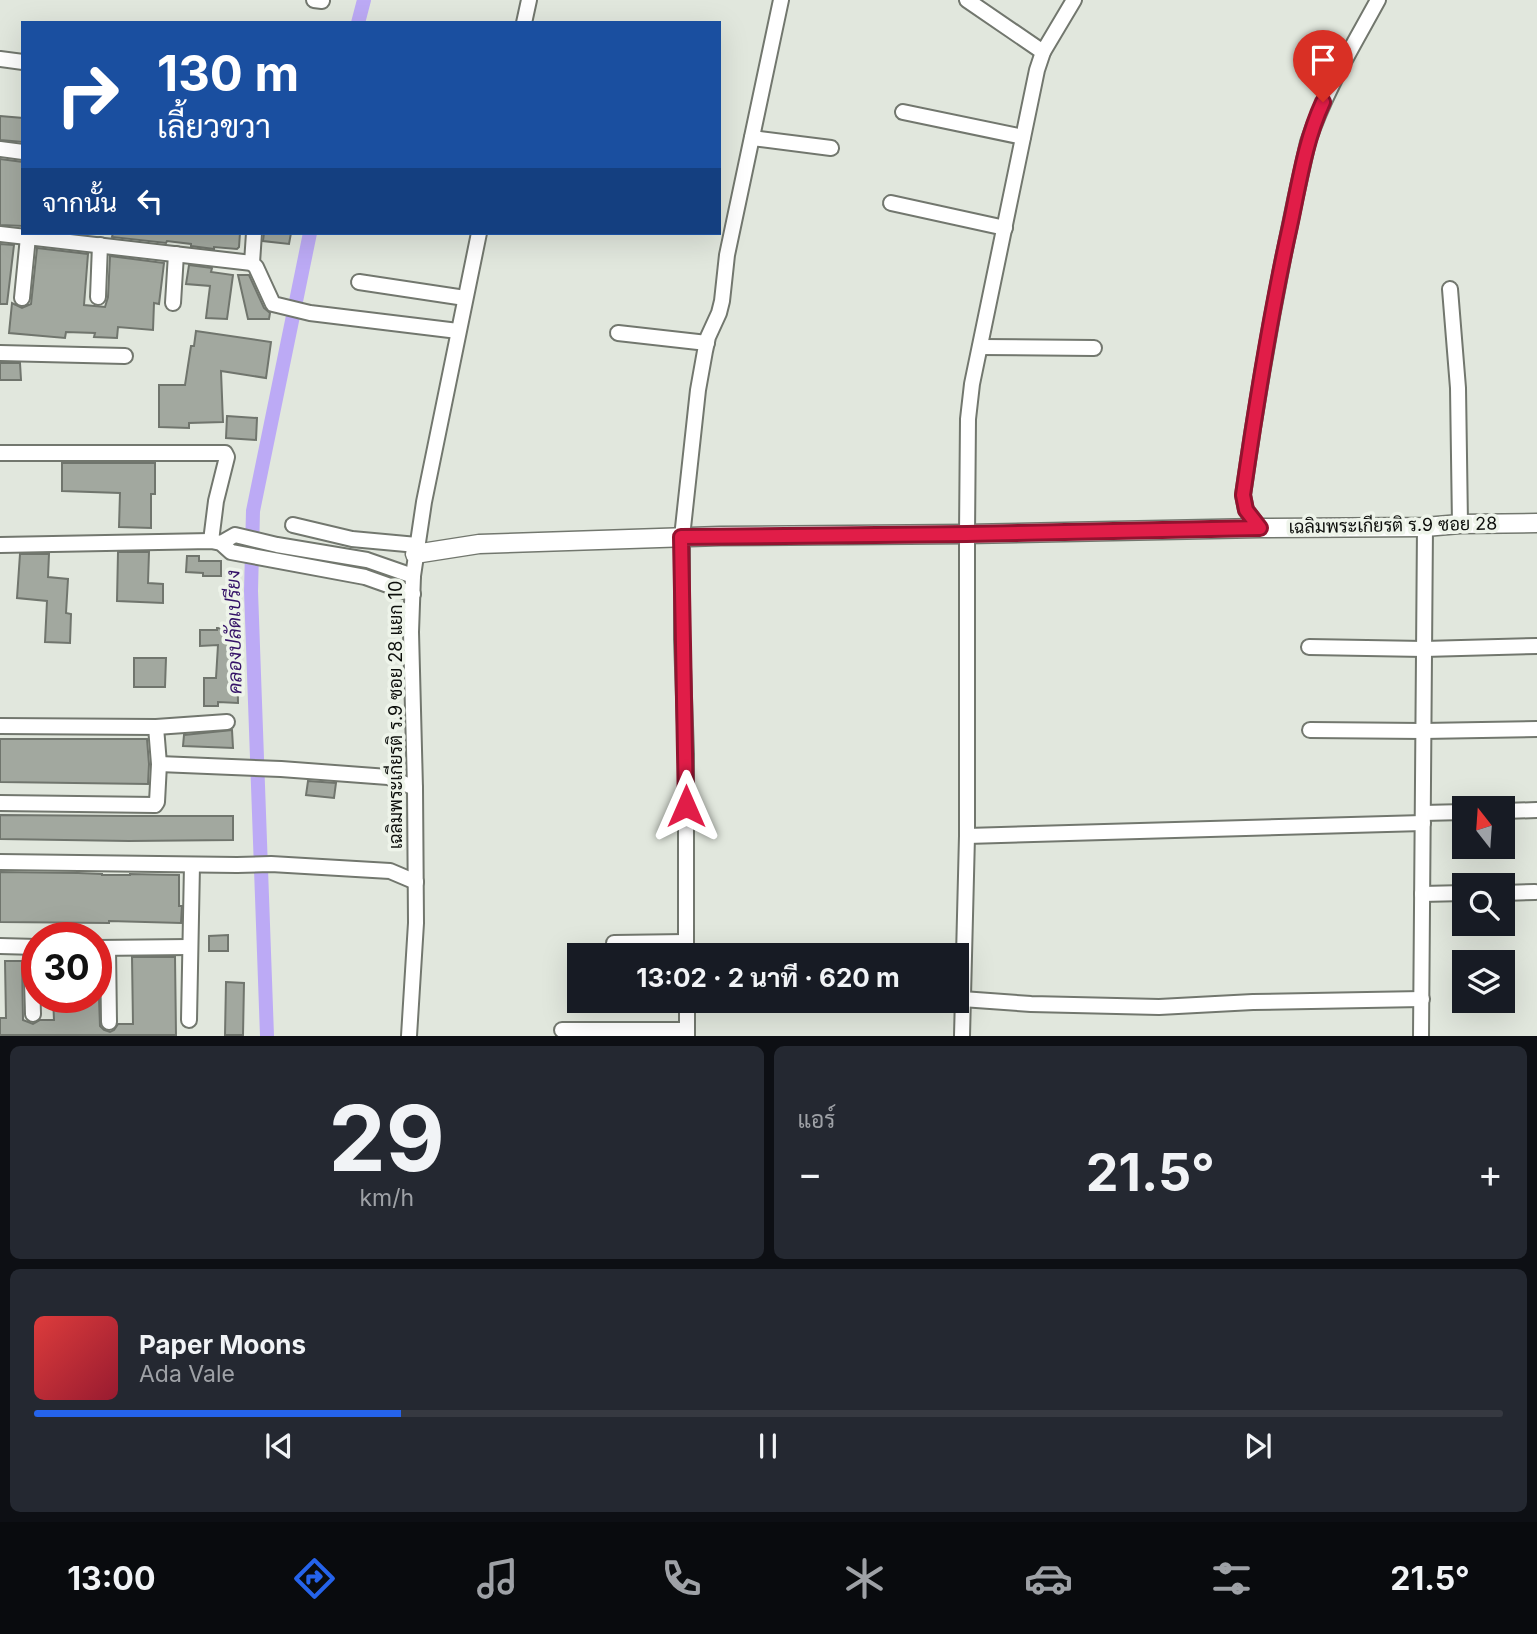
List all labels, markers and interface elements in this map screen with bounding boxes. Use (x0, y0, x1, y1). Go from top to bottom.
pin (1293, 30, 1353, 102)
icon: arrive (1304, 41, 1342, 79)
text: 130 m (157, 44, 299, 103)
icon: right (42, 49, 133, 140)
text: เลี้ยวขวา (157, 107, 271, 146)
icon: left (131, 182, 169, 220)
text: จากนั้น (42, 187, 117, 218)
street label: เฉลิมพระเกียรติ ร.9 ซอย 28 (1288, 511, 1498, 537)
water label: คลองปลัดเปรียง (220, 569, 247, 694)
street label: เฉลิมพระเกียรติ ร.9 ซอย 28 แยก 10 (383, 581, 406, 849)
position arrow (649, 769, 723, 843)
north arrow (1452, 796, 1516, 859)
map controls (1452, 796, 1515, 1013)
button: search (1452, 873, 1515, 936)
speed limit sign: 30 (21, 922, 112, 1013)
button: layers (1452, 950, 1515, 1013)
text: 13:02 · 2 นาที · 620 m (636, 962, 900, 993)
text: 29 (329, 1083, 445, 1193)
text: แอร์ (798, 1106, 835, 1134)
text: 21.5° (1086, 1141, 1215, 1204)
text: − (798, 1150, 823, 1196)
text: + (1478, 1150, 1503, 1196)
text: km/h (359, 1184, 414, 1212)
text: Paper Moons (139, 1329, 306, 1360)
text: Ada Vale (139, 1360, 235, 1388)
icon: previous (260, 1427, 298, 1465)
icon: pause (749, 1427, 787, 1465)
icon: next (1239, 1427, 1277, 1465)
icon: directions (290, 1554, 339, 1603)
icon: music (473, 1554, 522, 1603)
icon: phone (657, 1554, 706, 1603)
icon: climate (840, 1554, 889, 1603)
icon: car (1024, 1554, 1073, 1603)
icon: filters (1207, 1554, 1256, 1603)
text: 13:00 (67, 1559, 156, 1598)
text: 21.5° (1390, 1559, 1470, 1598)

